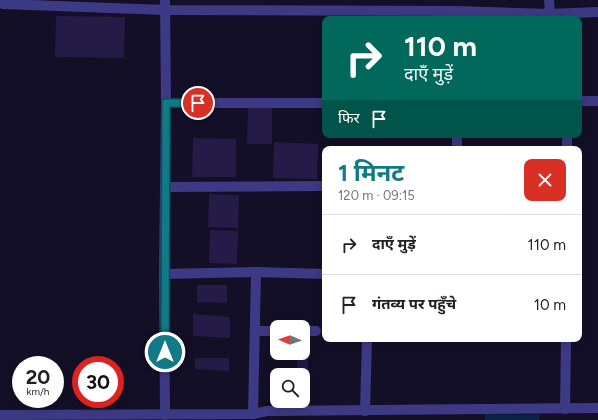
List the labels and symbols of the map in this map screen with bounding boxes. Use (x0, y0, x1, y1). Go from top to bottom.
pin (181, 86, 215, 120)
north arrow (270, 320, 310, 360)
position arrow (144, 331, 186, 373)
speed limit sign: 30 (72, 356, 124, 408)

